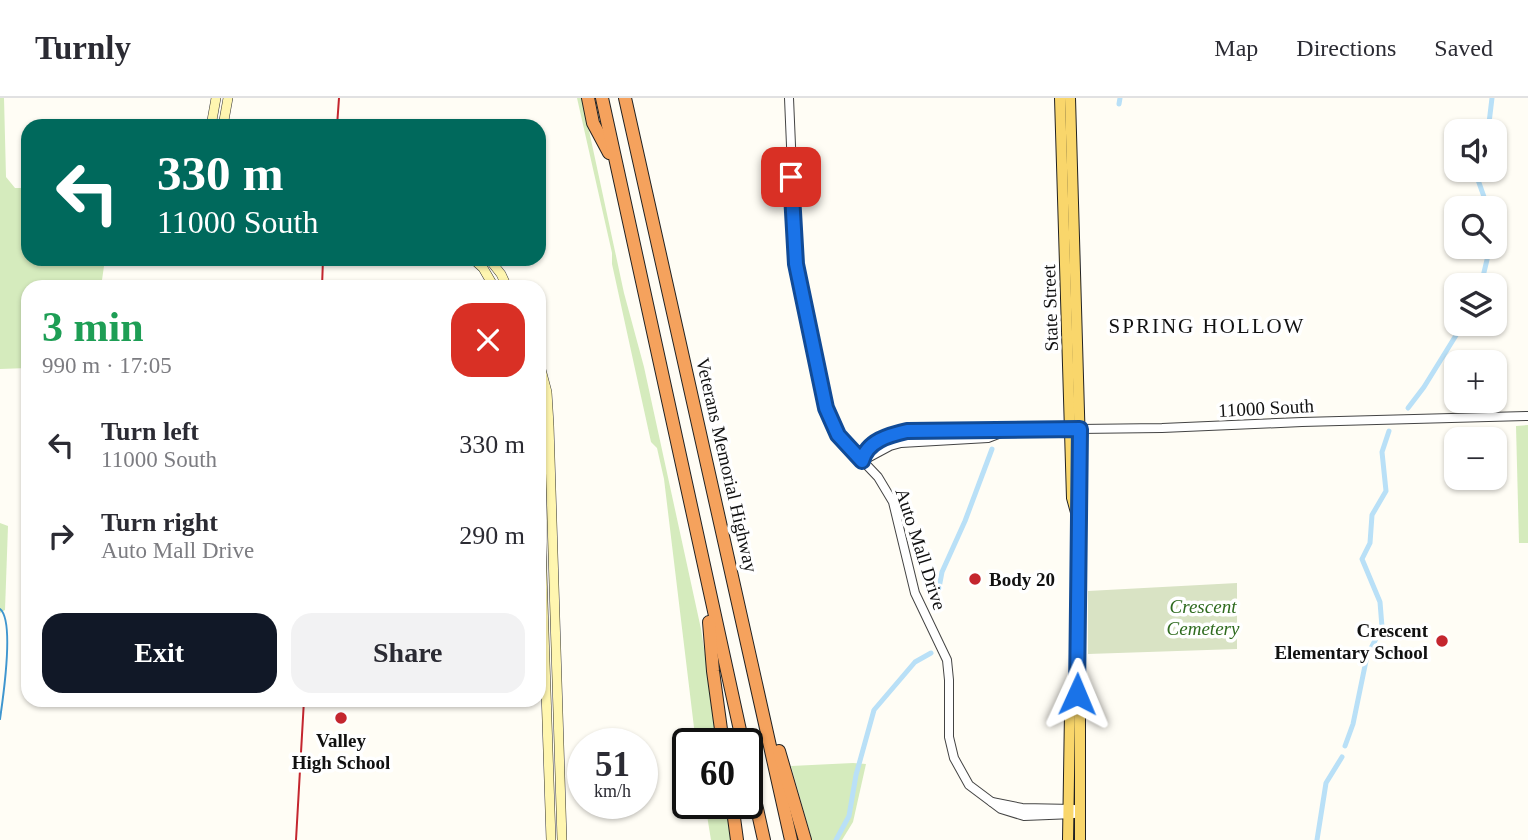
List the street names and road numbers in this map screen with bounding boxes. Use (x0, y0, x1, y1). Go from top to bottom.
street label: State Street (1038, 263, 1062, 352)
street label: Veterans Memorial Highway (692, 356, 762, 575)
street label: 11000 South (1218, 395, 1315, 421)
street label: Auto Mall Drive (891, 486, 951, 612)

